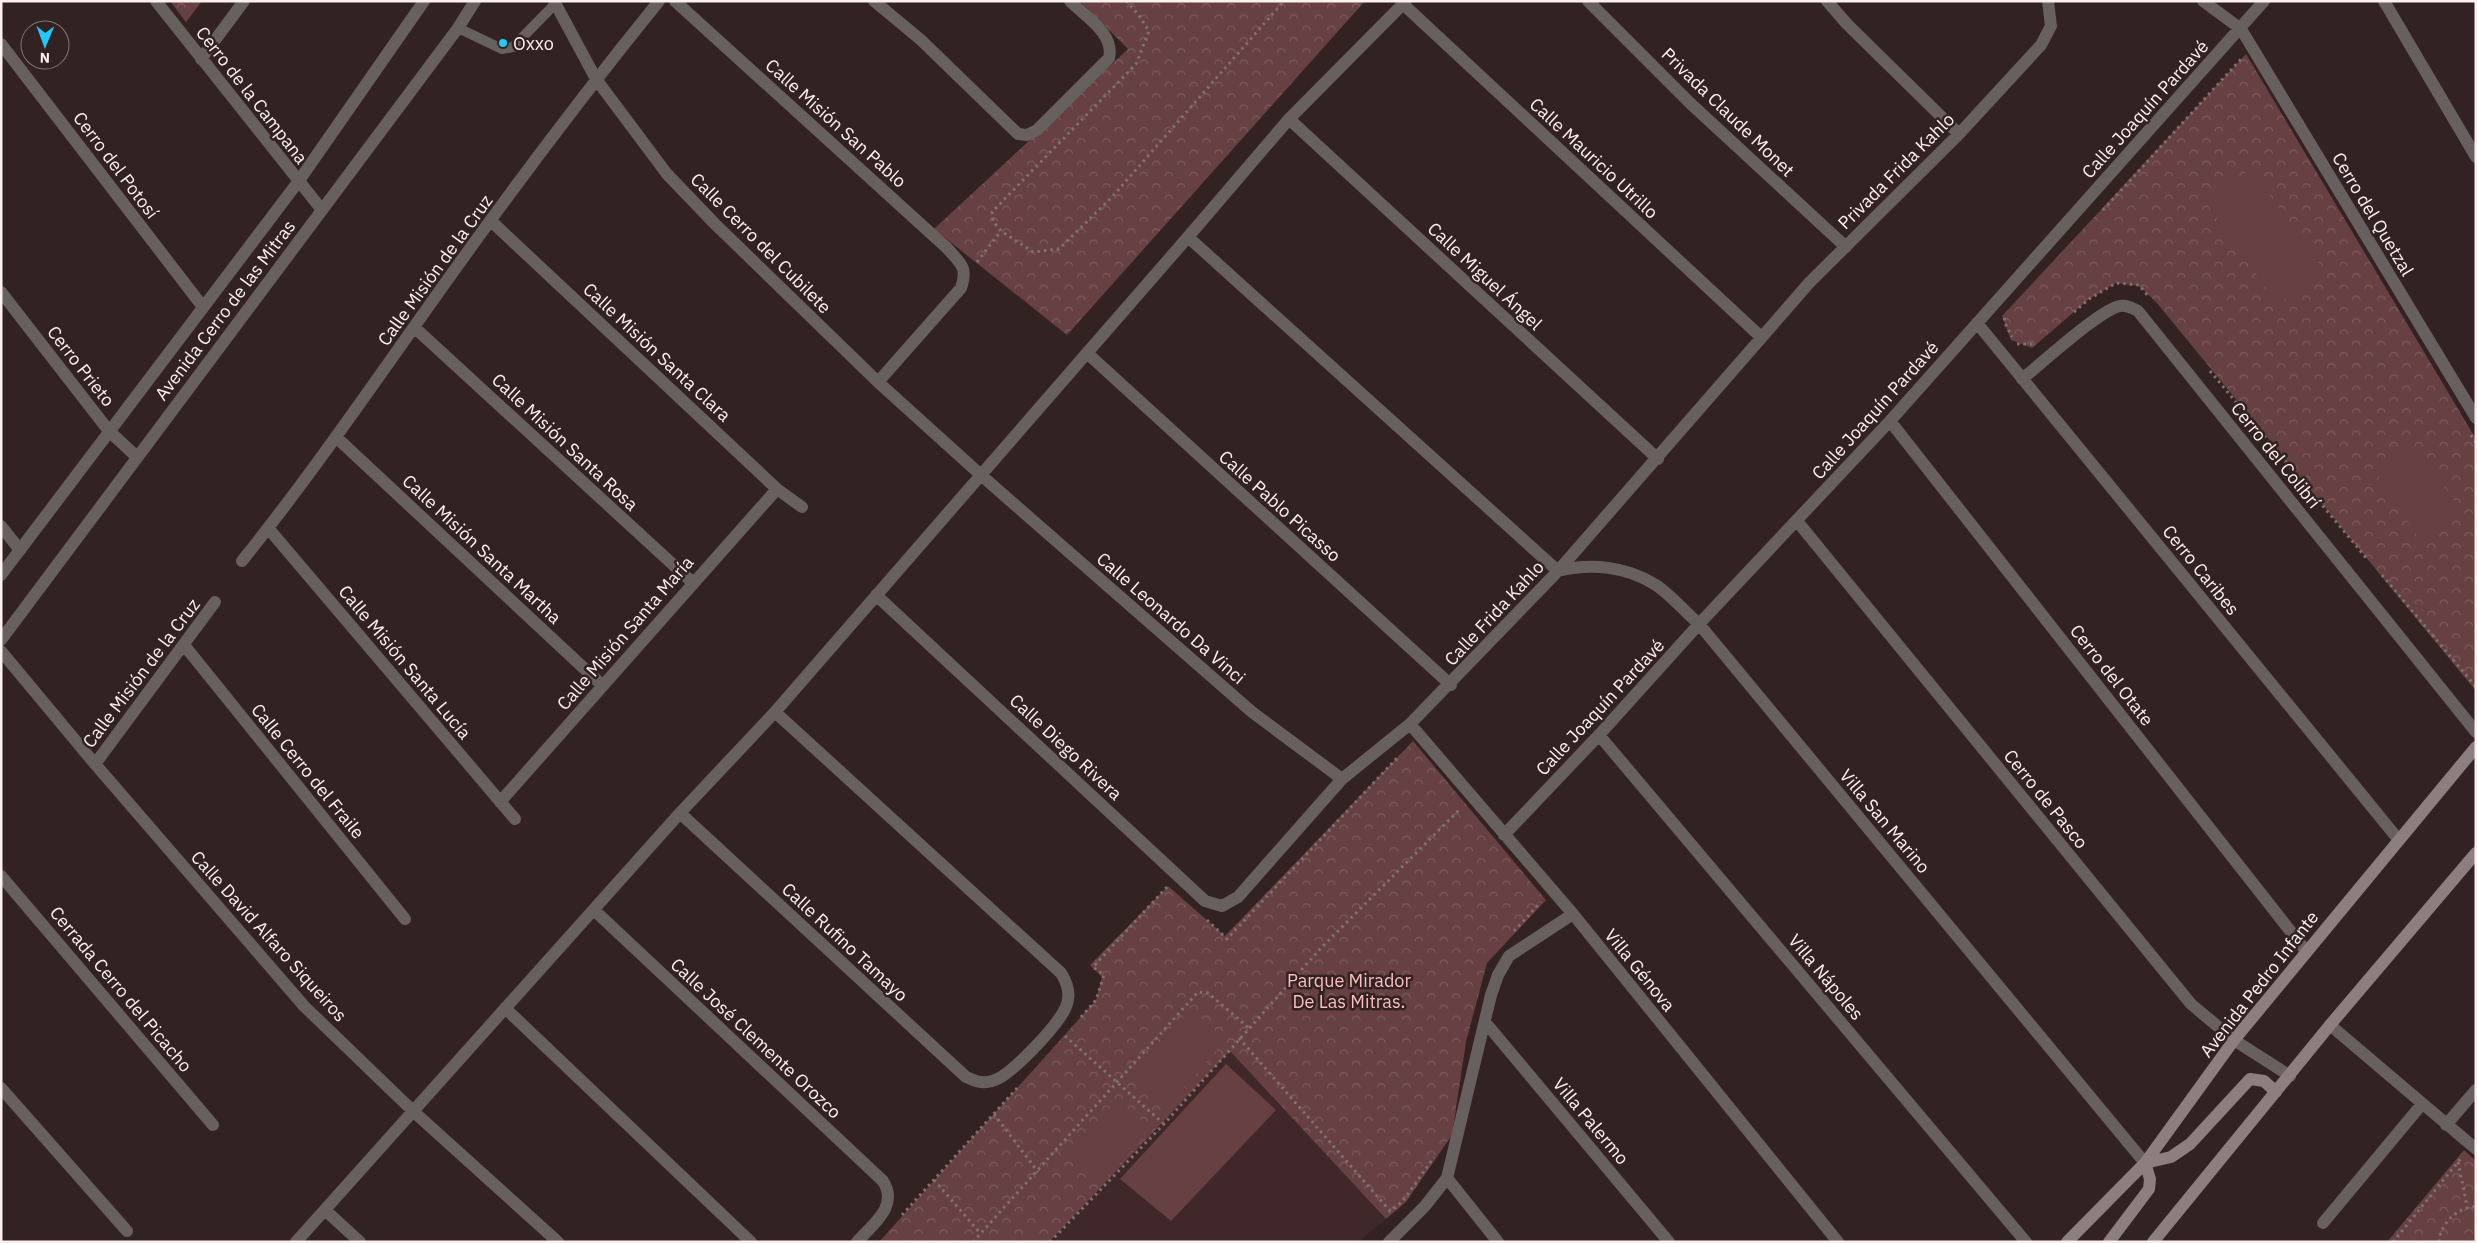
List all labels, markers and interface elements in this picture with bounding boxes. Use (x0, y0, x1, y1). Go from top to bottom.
north arrow (20, 20, 70, 70)
street label: Cerro de la Campana (191, 22, 313, 169)
place label: Oxxo (513, 32, 554, 55)
street label: Calle Joaquín Pardavé (2077, 35, 2213, 183)
marker: Oxxo (497, 37, 509, 49)
street label: Privada Claude Monet (1657, 43, 1799, 181)
text: N (40, 49, 50, 67)
street label: Calle Misión San Pablo (761, 54, 911, 192)
street label: Calle Mauricio Utrillo (1525, 92, 1663, 224)
street label: Cerro del Potosí (68, 107, 164, 224)
street label: Privada Frida Kahlo (1833, 108, 1959, 234)
street label: Cerro del Quetzal (2327, 148, 2419, 280)
street label: Calle Cerro del Cubilete (686, 168, 836, 318)
street label: Calle Misión de la Cruz (372, 190, 498, 350)
street label: Avenida Cerro de las Mitras (150, 215, 300, 405)
street label: Calle Miguel Ángel (1423, 217, 1547, 335)
street label: Calle Misión Santa Clara (578, 277, 736, 427)
street label: Cerro Prieto (42, 321, 120, 411)
street label: Calle Joaquín Pardavé (1807, 336, 1943, 484)
street label: Calle Misión Santa Rosa (487, 368, 643, 516)
street label: Cerro del Colibrí (2226, 397, 2326, 513)
street label: Calle Pablo Picasso (1214, 445, 1346, 567)
street label: Calle Misión Santa Martha (398, 469, 567, 629)
street label: Cerro Caribes (2158, 520, 2244, 620)
street label: Calle Leonardo Da Vinci (1092, 547, 1250, 689)
street label: Calle Misión Santa María (552, 551, 699, 715)
street label: Calle Frida Kahlo (1439, 556, 1549, 670)
street label: Calle Misión Santa Lucía (334, 580, 476, 744)
street label: Calle Misión de la Cruz (77, 594, 205, 752)
street label: Cerro del Otate (2065, 620, 2159, 731)
street label: Calle Joaquín Pardavé (1531, 634, 1669, 780)
street label: Calle Diego Rivera (1005, 689, 1127, 805)
street label: Calle Cerro del Fraile (246, 699, 370, 843)
street label: Cerro de Pasco (1999, 745, 2093, 853)
street label: Villa San Marino (1835, 764, 1935, 878)
street label: Calle David Alfaro Siqueiros (186, 846, 352, 1026)
street label: Calle Rufino Tamayo (777, 878, 913, 1006)
street label: Cerrada Cerro del Picacho (45, 901, 197, 1077)
street label: Avenida Pedro Infante (2195, 906, 2323, 1062)
street label: Villa Génova (1600, 924, 1681, 1016)
street label: Villa Nápoles (1783, 929, 1869, 1025)
street label: Calle José Clemente Orozco (666, 953, 846, 1123)
park label: Parque Mirador De Las Mitras. (1287, 969, 1411, 1013)
street label: Villa Palermo (1548, 1073, 1634, 1169)

